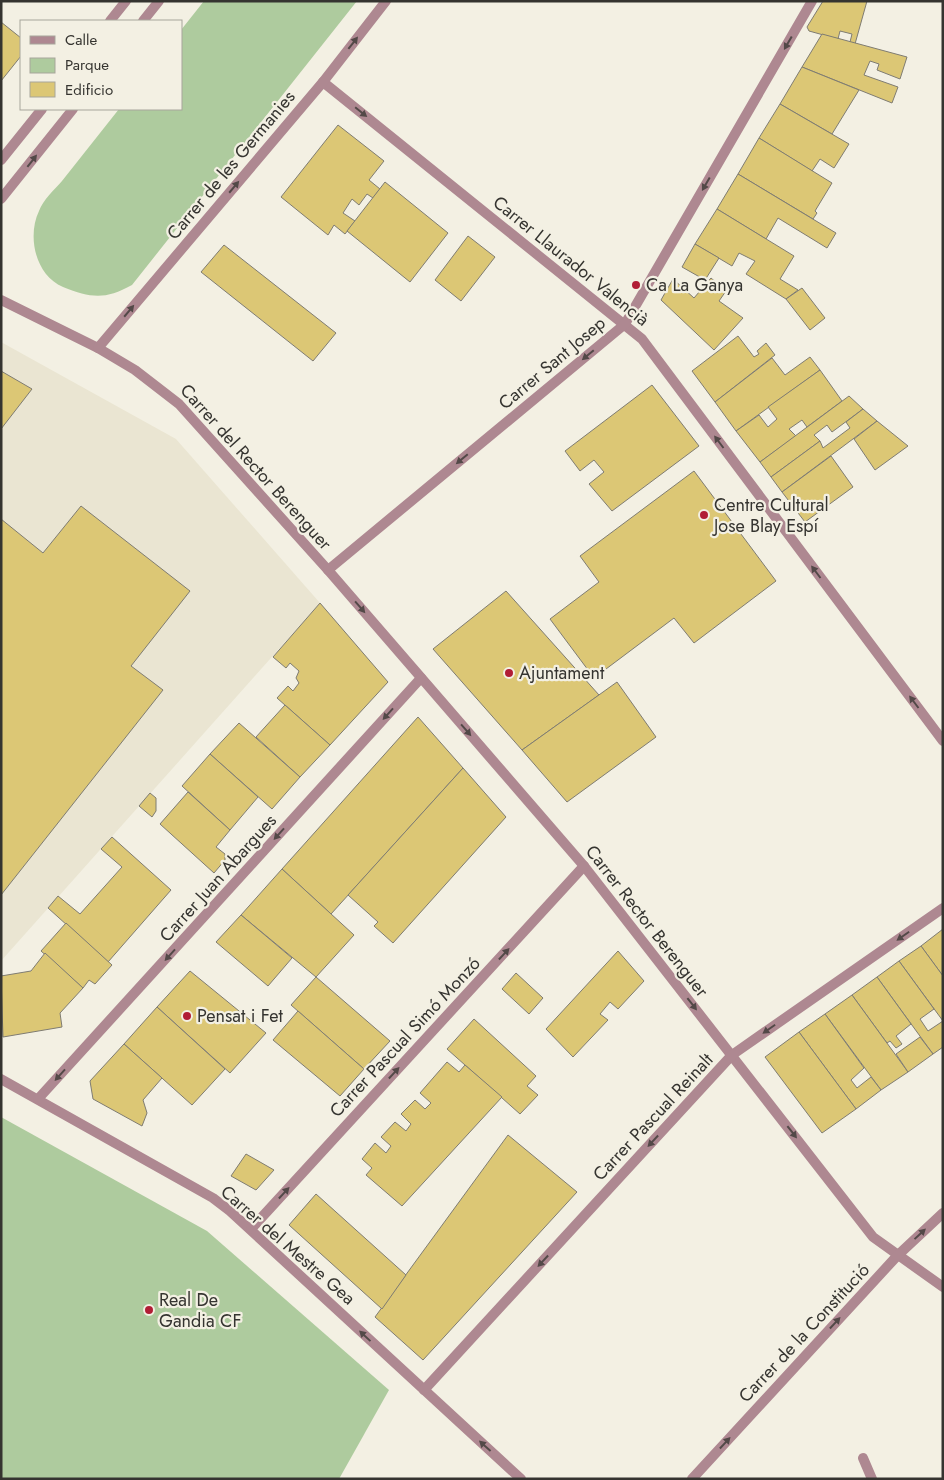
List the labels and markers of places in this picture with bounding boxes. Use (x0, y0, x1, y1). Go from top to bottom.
place label: Ca La Ganya (646, 272, 743, 298)
marker: Ca La Ganya (630, 279, 642, 291)
place label: Centre Cultural Jose Blay Espí (712, 492, 829, 539)
marker: Centre Cultural Jose Blay Espí (698, 509, 710, 521)
place label: Ajuntament (519, 660, 605, 686)
marker: Ajuntament (503, 667, 515, 679)
place label: Pensat i Fet (197, 1003, 283, 1029)
marker: Pensat i Fet (181, 1010, 193, 1022)
place label: Real De Gandia CF (159, 1287, 241, 1334)
marker: Real De Gandia CF (143, 1304, 155, 1316)

